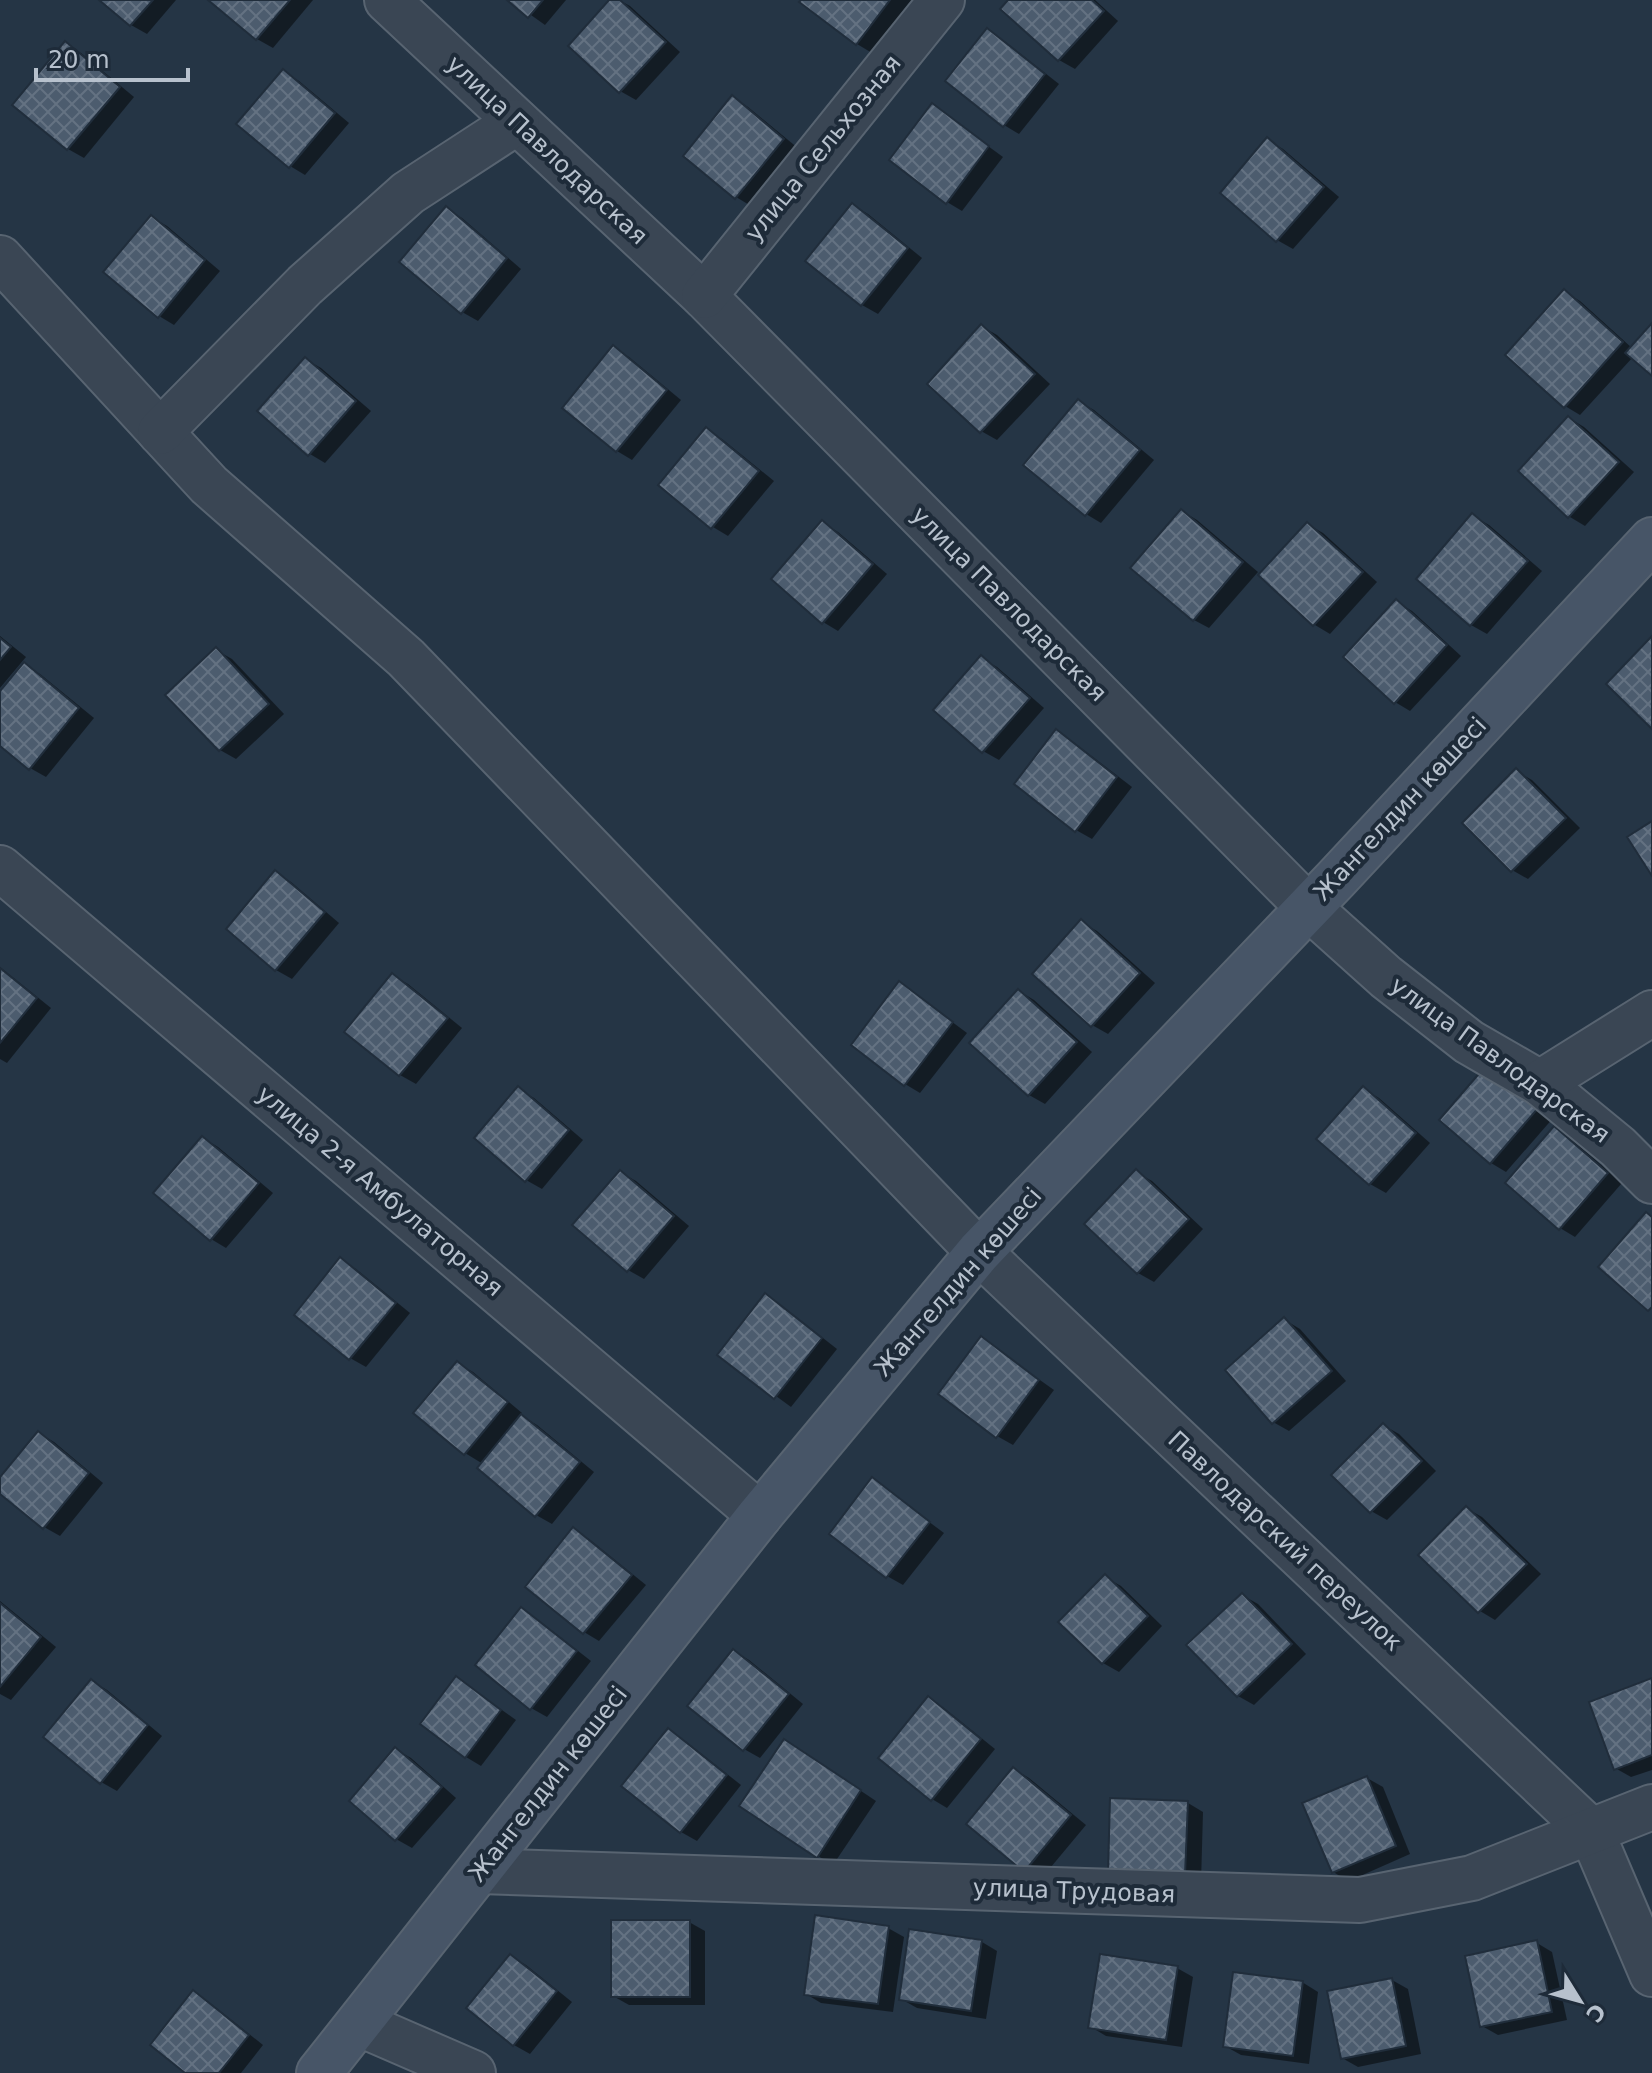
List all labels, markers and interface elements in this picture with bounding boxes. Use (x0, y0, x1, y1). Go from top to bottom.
scale bar (36, 32, 188, 82)
text: 20 m (48, 46, 110, 74)
street label: улица Сельхозная (739, 49, 907, 247)
street label: улица Павлодарская (441, 50, 653, 250)
street label: улица Павлодарская (906, 501, 1112, 707)
street label: Жангелдин көшесі (1308, 712, 1492, 906)
street label: улица Павлодарская (1385, 971, 1615, 1149)
street label: улица 2-я Амбулаторная (251, 1080, 509, 1302)
street label: Жангелдин көшесі (869, 1182, 1047, 1382)
street label: Павлодарский переулок (1162, 1425, 1408, 1657)
street label: Жангелдин көшесі (463, 1681, 633, 1887)
street label: улица Трудовая (972, 1873, 1176, 1909)
north arrow (1540, 1961, 1620, 2041)
text: С (1581, 1999, 1610, 2027)

